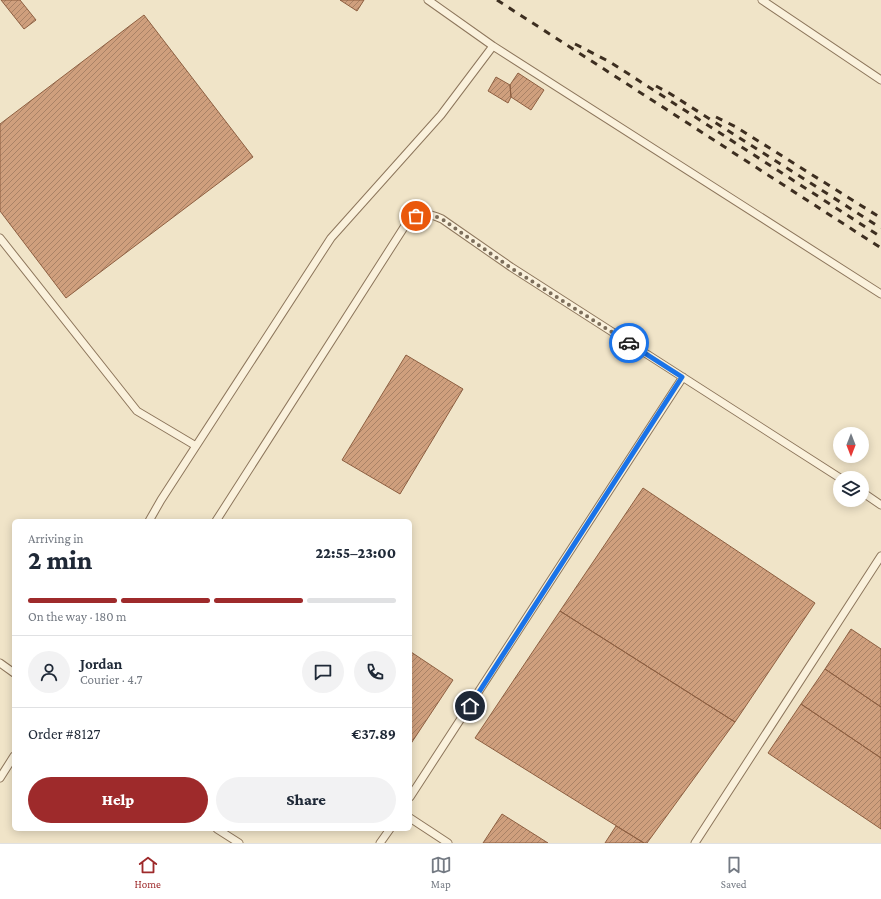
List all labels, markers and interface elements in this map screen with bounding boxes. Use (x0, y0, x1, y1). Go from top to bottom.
pin (399, 199, 433, 233)
icon: bag (405, 205, 427, 227)
courier (609, 323, 649, 363)
icon: car (618, 332, 640, 354)
north arrow (833, 427, 869, 463)
map controls (833, 427, 869, 507)
button: layers (833, 471, 869, 507)
text: Arriving in (28, 531, 84, 546)
text: 22:55–23:00 (316, 545, 396, 561)
text: 2 min (28, 546, 92, 575)
text: On the way · 180 m (28, 609, 127, 624)
button: person (28, 651, 70, 693)
button: chat (302, 651, 344, 693)
button: phone (354, 651, 396, 693)
text: Jordan (80, 656, 122, 672)
text: Courier · 4.7 (80, 672, 143, 687)
pin (453, 689, 487, 723)
icon: home (459, 695, 481, 717)
text: Order #8127 (28, 726, 100, 742)
text: €37.89 (352, 726, 396, 742)
button: Help (28, 777, 208, 823)
button: Share (216, 777, 396, 823)
tab: Home (134, 854, 161, 890)
tab: Map (430, 854, 452, 890)
tab: Saved (721, 854, 747, 890)

